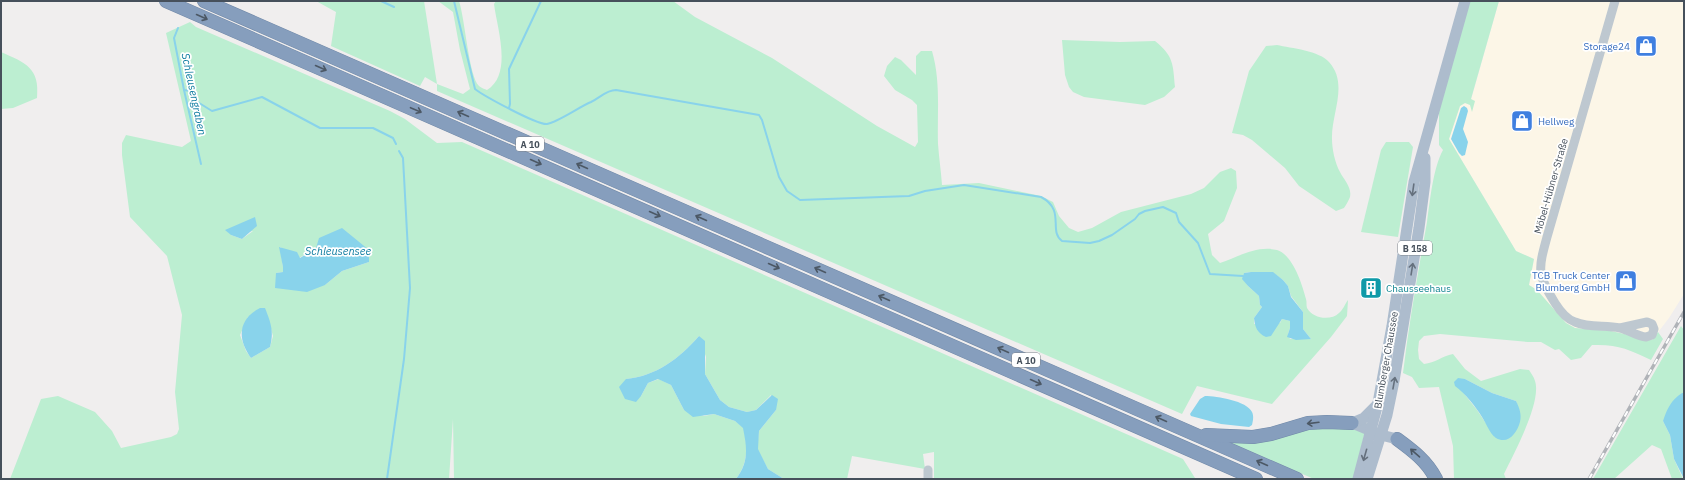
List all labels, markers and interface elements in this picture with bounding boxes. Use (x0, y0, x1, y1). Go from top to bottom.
one-way arrow (196, 13, 208, 21)
shop icon: Storage24 (1633, 33, 1659, 59)
place label: Storage24 (1583, 40, 1630, 53)
water label: Schleusengraben (178, 52, 210, 136)
one-way arrow (315, 65, 327, 73)
one-way arrow (410, 107, 422, 114)
shop icon: Hellweg (1509, 108, 1535, 134)
one-way arrow (457, 110, 469, 118)
place label: Hellweg (1538, 115, 1575, 128)
street label: Möbel-Hübner-Straße (1531, 136, 1571, 235)
road number: A 10 (516, 137, 544, 151)
one-way arrow (529, 159, 541, 166)
one-way arrow (576, 162, 588, 169)
one-way arrow (1409, 183, 1417, 196)
one-way arrow (648, 211, 660, 218)
one-way arrow (696, 214, 708, 221)
road number: B 158 (1398, 241, 1432, 255)
water label: Schleusensee (305, 244, 371, 258)
one-way arrow (767, 263, 779, 271)
one-way arrow (1408, 263, 1416, 276)
one-way arrow (815, 266, 827, 273)
shop icon: TCB Truck Center Blumberg GmbH (1613, 268, 1639, 294)
place label: TCB Truck Center Blumberg GmbH (1532, 269, 1610, 294)
building icon: Chausseehaus (1358, 275, 1384, 301)
place label: Chausseehaus (1386, 282, 1451, 295)
one-way arrow (879, 294, 891, 301)
street label: Blumberger Chaussee (1371, 310, 1401, 410)
one-way arrow (998, 346, 1010, 353)
road number: A 10 (1012, 353, 1040, 367)
one-way arrow (1390, 376, 1398, 389)
one-way arrow (1030, 379, 1042, 386)
one-way arrow (1155, 415, 1167, 422)
one-way arrow (1307, 419, 1320, 427)
one-way arrow (1361, 448, 1368, 461)
one-way arrow (1410, 449, 1421, 458)
one-way arrow (1256, 459, 1268, 467)

